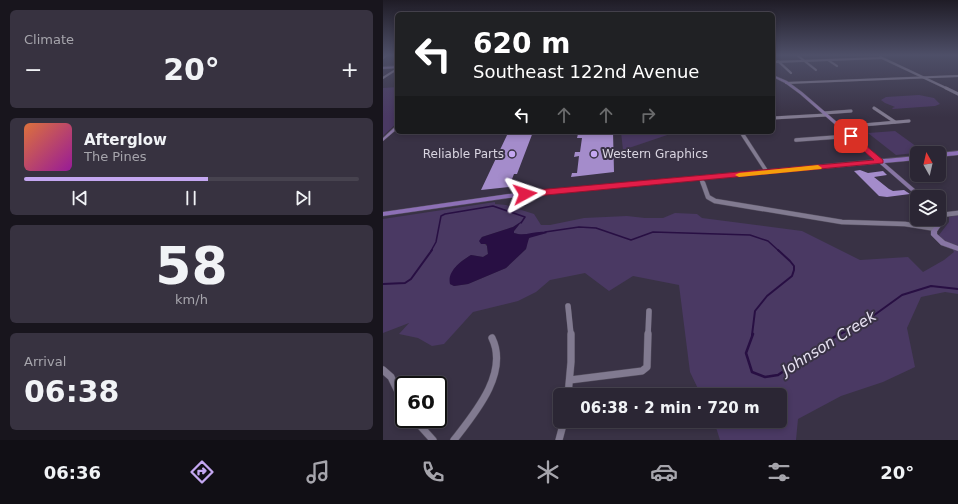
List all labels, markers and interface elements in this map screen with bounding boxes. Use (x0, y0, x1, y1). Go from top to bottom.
text: 620 m (473, 27, 570, 60)
icon: left (407, 28, 459, 80)
text: Climate (24, 32, 74, 47)
text: 20° (163, 52, 220, 87)
text: − (24, 57, 42, 82)
text: + (341, 57, 359, 82)
text: Southeast 122nd Avenue (473, 61, 699, 82)
icon: left (511, 104, 533, 126)
icon: ahead (553, 104, 575, 126)
icon: ahead (595, 104, 617, 126)
icon: right (637, 104, 659, 126)
pin (834, 119, 868, 153)
icon: arrive (840, 125, 862, 147)
text: Afterglow (84, 131, 167, 149)
north arrow (910, 146, 946, 182)
map controls (910, 146, 946, 226)
place label: Reliable Parts (423, 147, 504, 161)
place label: Western Graphics (602, 147, 708, 161)
text: The Pines (84, 149, 147, 164)
marker: Reliable Parts (507, 149, 517, 159)
marker: Western Graphics (589, 149, 599, 159)
position arrow (504, 173, 546, 215)
icon: previous (69, 187, 91, 209)
icon: pause (180, 187, 202, 209)
icon: next (292, 187, 314, 209)
button: layers (910, 190, 946, 226)
text: 58 (155, 236, 228, 296)
text: km/h (175, 292, 208, 307)
water label: Johnson Creek (776, 306, 881, 381)
text: Arrival (24, 354, 66, 369)
text: 06:38 (24, 374, 120, 409)
speed limit sign: 60 (395, 376, 447, 428)
text: 06:38 · 2 min · 720 m (580, 399, 760, 417)
icon: directions (188, 458, 216, 486)
icon: music (304, 458, 332, 486)
icon: phone (419, 458, 447, 486)
icon: climate (534, 458, 562, 486)
icon: car (650, 458, 678, 486)
icon: filters (765, 458, 793, 486)
text: 06:36 (44, 462, 101, 483)
text: 20° (880, 462, 914, 483)

